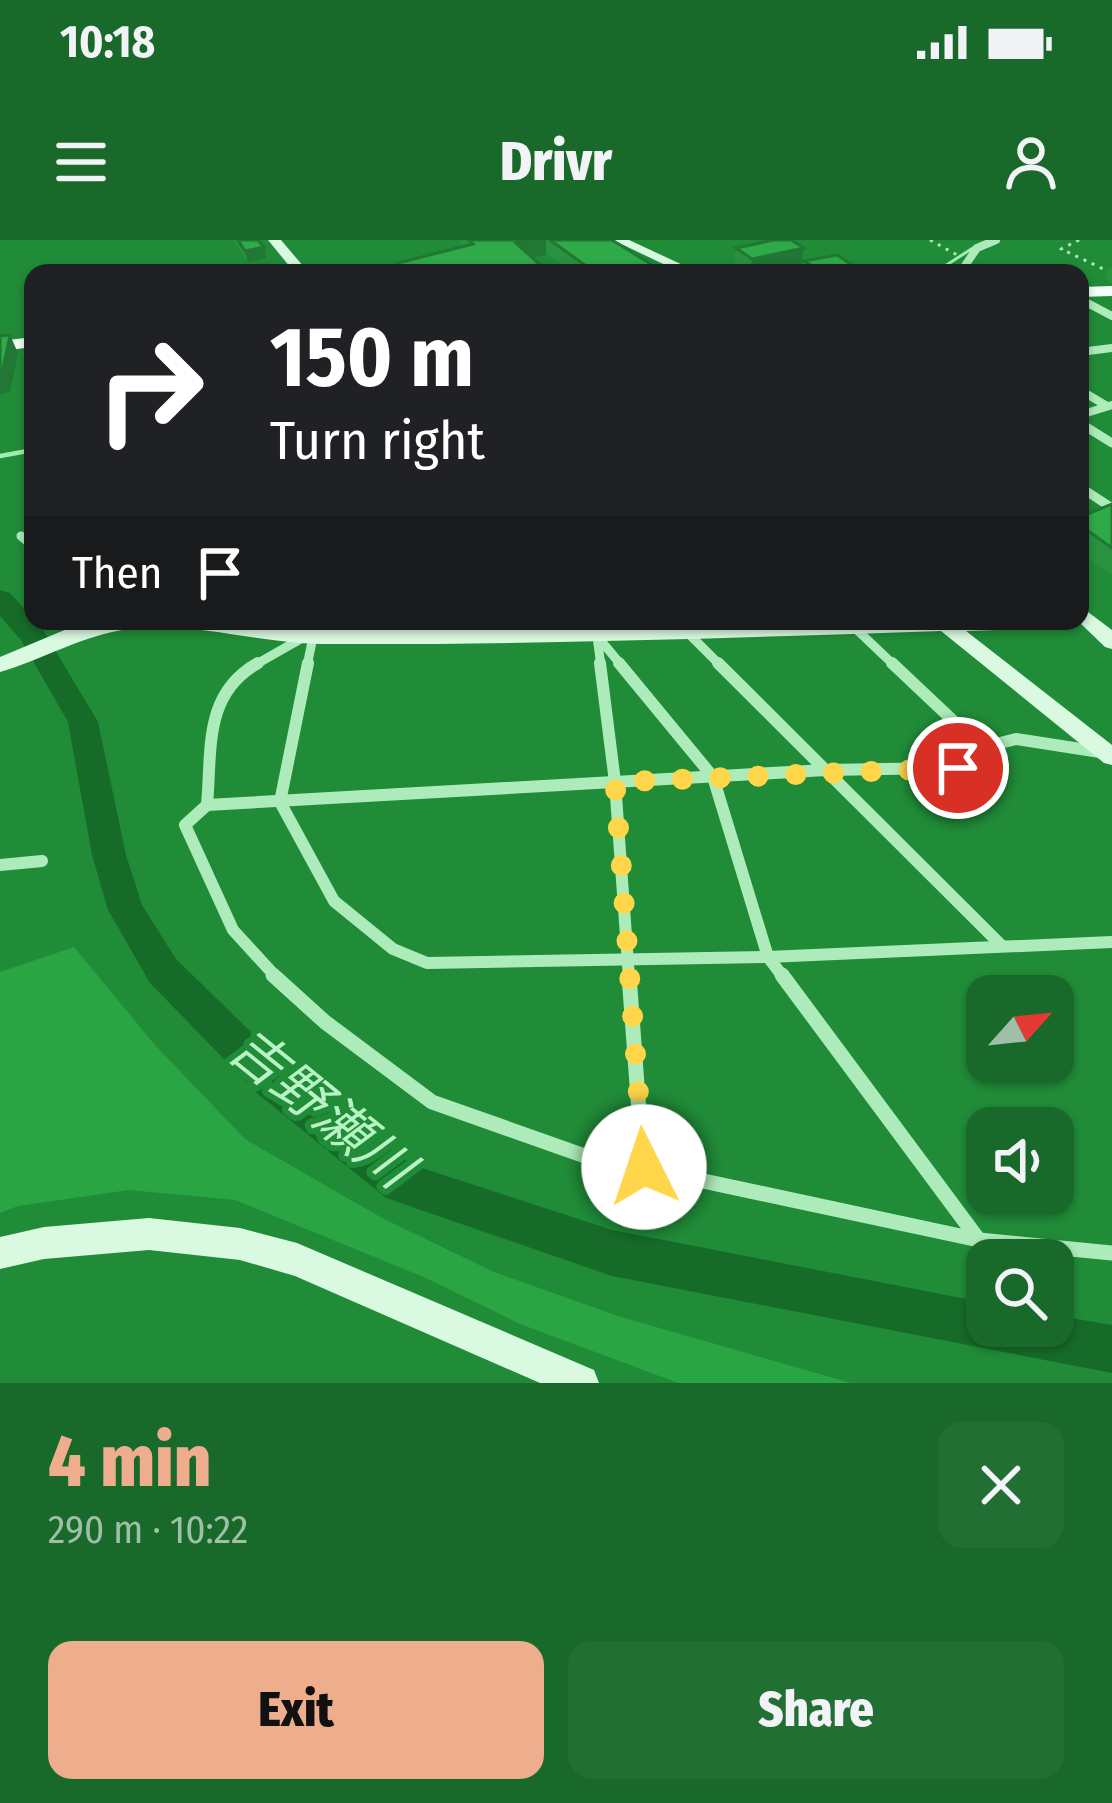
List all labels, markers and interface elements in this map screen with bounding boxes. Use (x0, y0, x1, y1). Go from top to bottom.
text: 10:18 (60, 15, 155, 69)
icon: menu (48, 129, 114, 195)
icon: person (998, 129, 1064, 195)
text: Drivr (500, 130, 612, 194)
text: 150 m (270, 307, 474, 408)
icon: right (72, 312, 228, 468)
text: Turn right (270, 409, 485, 473)
icon: arrive (187, 540, 253, 606)
text: Then (72, 546, 163, 600)
pin (907, 717, 1009, 819)
icon: arrive (925, 735, 991, 801)
north arrow (966, 975, 1074, 1083)
map controls (966, 975, 1074, 1347)
water label: 吉野瀬川 (217, 1015, 429, 1204)
position arrow (581, 1104, 707, 1230)
button: sound (966, 1107, 1074, 1215)
button: search (966, 1239, 1074, 1347)
text: 4 min (48, 1419, 211, 1505)
button: close (938, 1422, 1064, 1548)
text: 290 m · 10:22 (48, 1507, 248, 1553)
button: Exit (48, 1641, 544, 1779)
button: Share (568, 1641, 1064, 1779)

